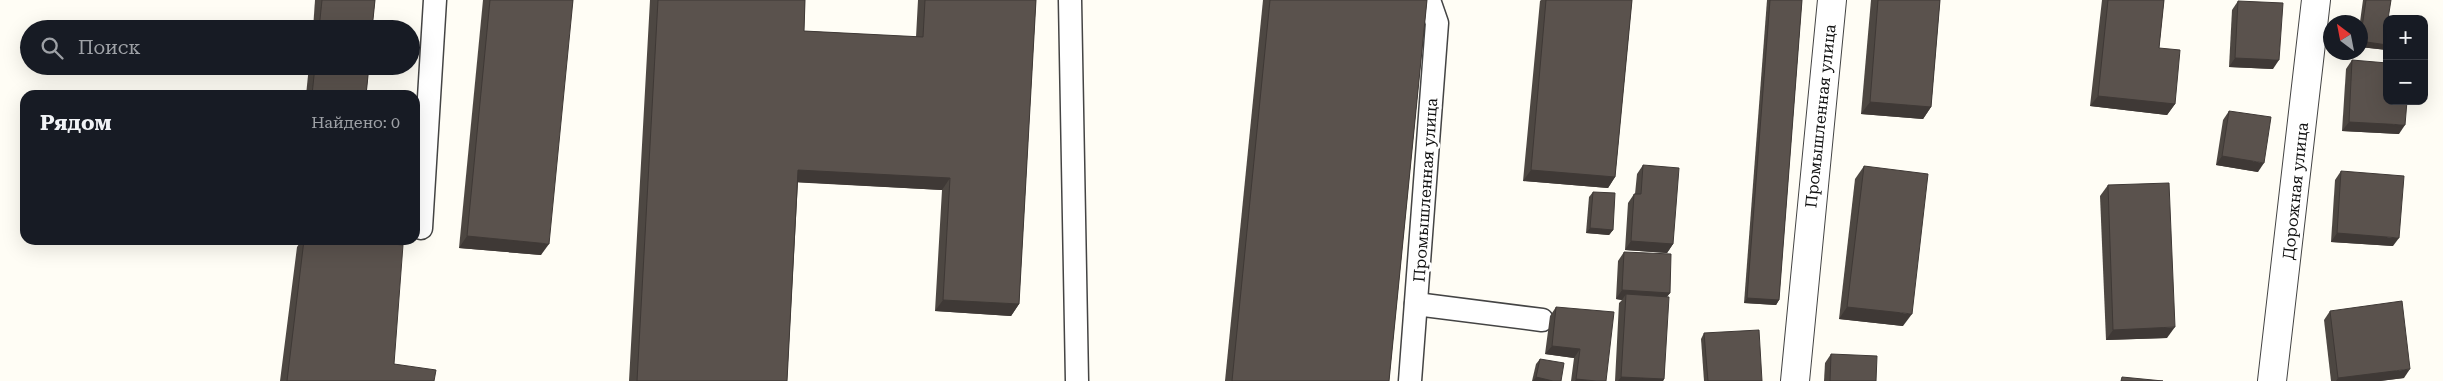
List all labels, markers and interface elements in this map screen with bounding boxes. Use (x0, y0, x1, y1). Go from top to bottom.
north arrow (2323, 15, 2368, 60)
map controls (2383, 15, 2428, 105)
button: + (2383, 15, 2428, 60)
search box (20, 20, 420, 75)
street label: Промышленная улица (1801, 23, 1840, 209)
icon: search (38, 34, 66, 62)
text: Поиск (78, 36, 141, 59)
button: − (2383, 60, 2428, 105)
street label: Промышленная улица (1410, 97, 1441, 283)
text: Рядом (40, 111, 112, 135)
text: Найдено: 0 (311, 113, 400, 132)
street label: Дорожная улица (2279, 121, 2312, 261)

